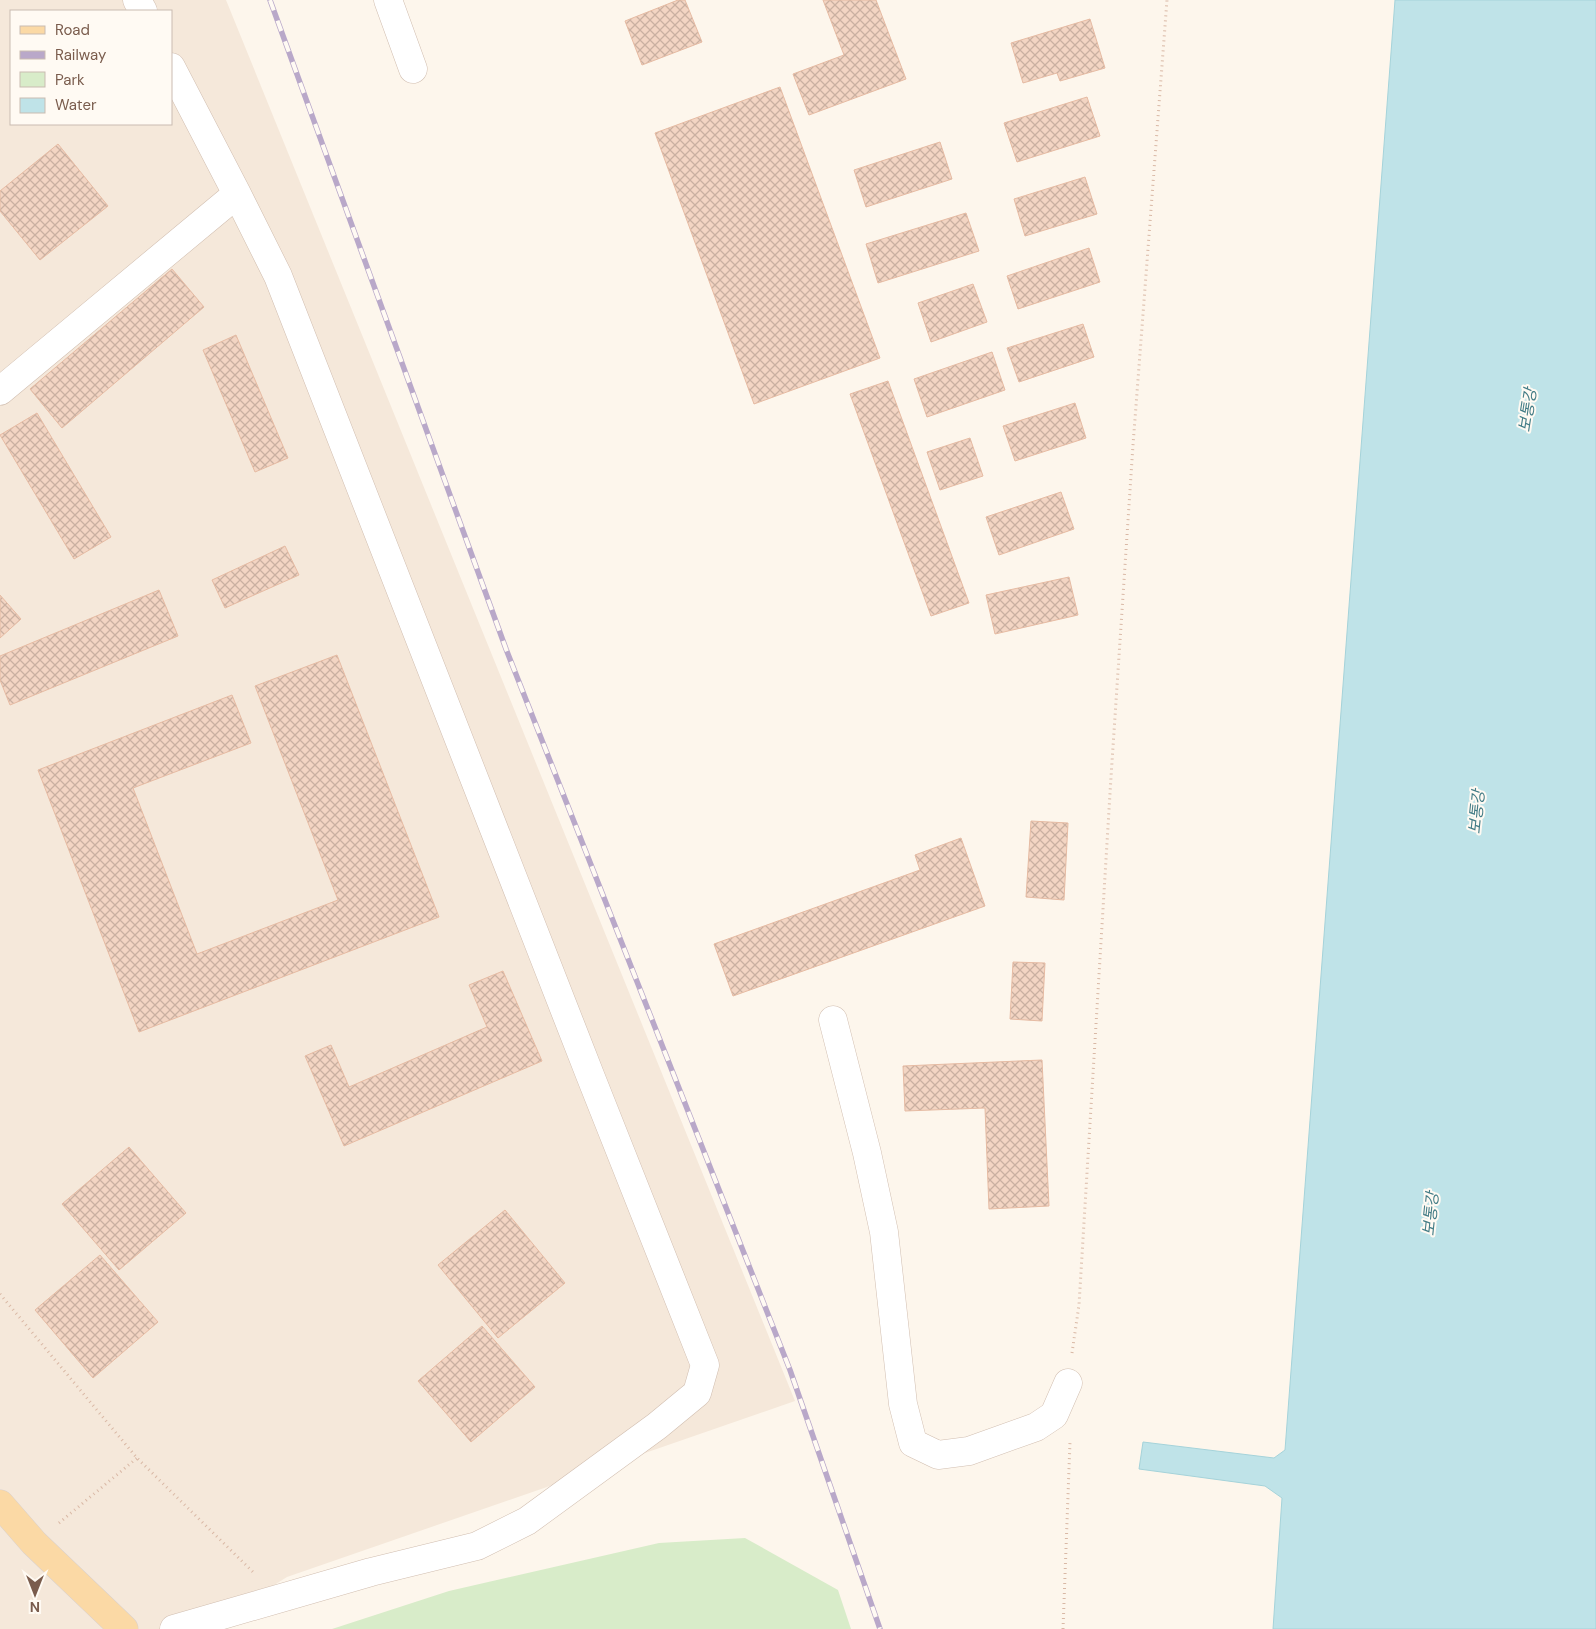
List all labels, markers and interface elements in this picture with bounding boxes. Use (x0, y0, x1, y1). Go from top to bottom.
legend (10, 10, 172, 125)
text: Road (55, 20, 90, 40)
text: Railway (55, 45, 107, 65)
text: Park (55, 70, 85, 90)
text: Water (55, 95, 97, 115)
water label: 보통강 (1514, 384, 1542, 434)
water label: 보통강 (1464, 787, 1489, 835)
water label: 보통강 (1418, 1189, 1443, 1237)
north arrow (10, 1569, 60, 1619)
text: N (30, 1598, 40, 1616)

